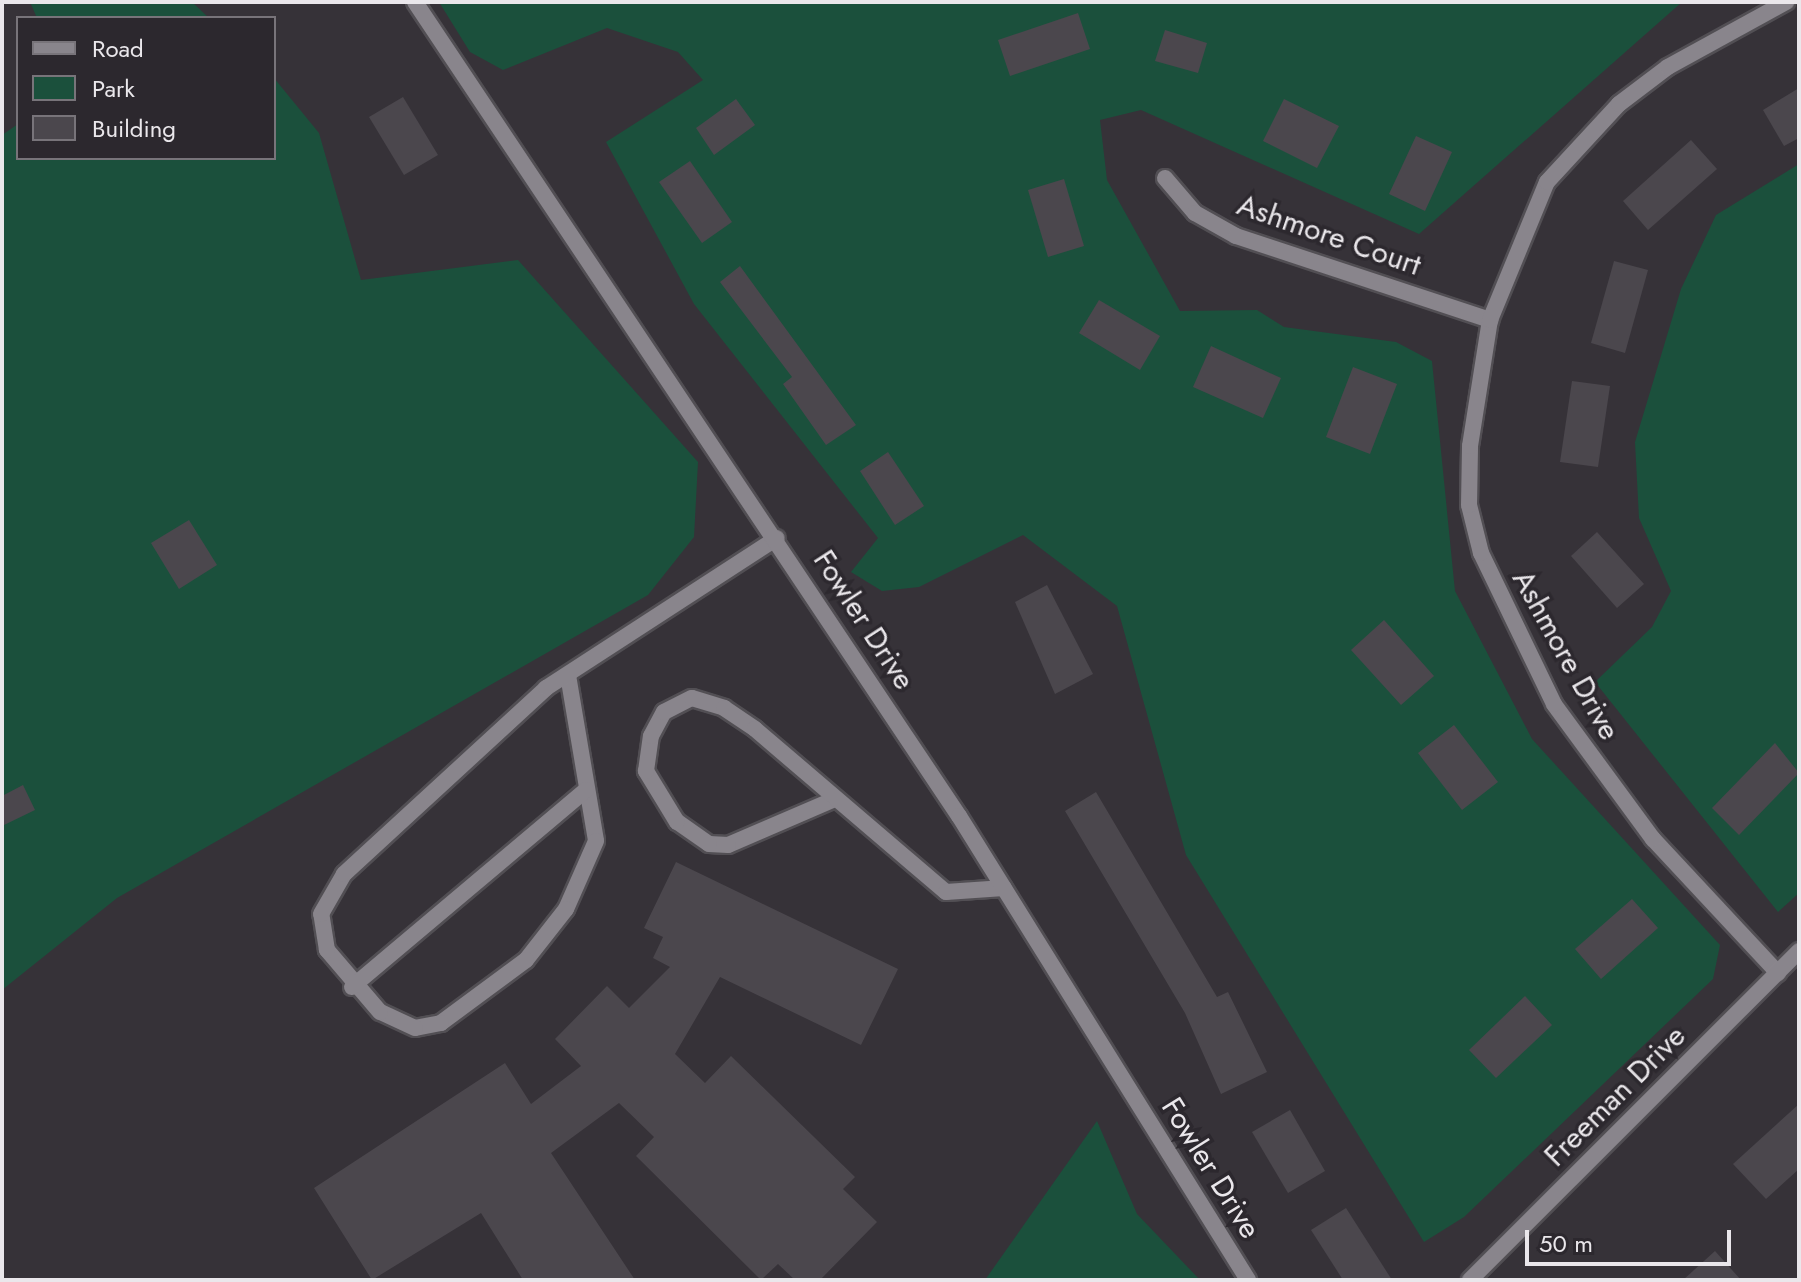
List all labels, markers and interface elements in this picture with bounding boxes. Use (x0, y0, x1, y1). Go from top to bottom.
legend (16, 16, 276, 160)
text: Road (92, 31, 144, 66)
text: Park (92, 71, 135, 106)
text: Building (92, 111, 176, 146)
street label: Ashmore Court (1232, 187, 1426, 283)
street label: Fowler Drive (806, 544, 922, 696)
street label: Ashmore Drive (1505, 564, 1627, 746)
street label: Freeman Drive (1537, 1018, 1693, 1174)
street label: Fowler Drive (1154, 1091, 1268, 1245)
scale bar (1529, 1214, 1735, 1264)
text: 50 m (1539, 1226, 1593, 1261)

